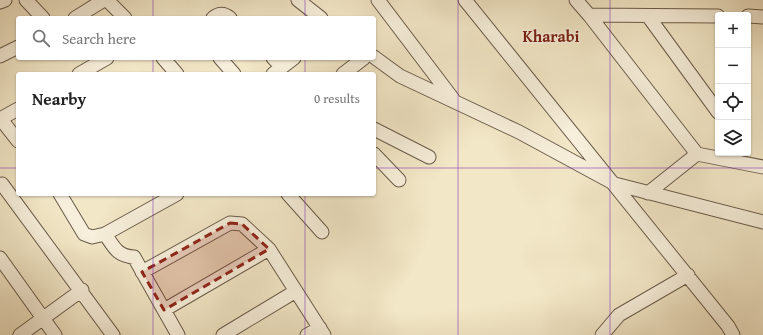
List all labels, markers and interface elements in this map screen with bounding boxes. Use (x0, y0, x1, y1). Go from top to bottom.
map controls (715, 12, 751, 156)
button: + (715, 12, 751, 48)
search box (16, 16, 376, 60)
district label: Kharabi (523, 24, 579, 48)
icon: search (30, 27, 52, 49)
text: Search here (62, 28, 136, 49)
button: − (715, 48, 751, 84)
button: locate (715, 84, 751, 120)
text: Nearby (32, 86, 86, 111)
text: 0 results (314, 89, 360, 108)
button: layers (715, 120, 751, 156)

